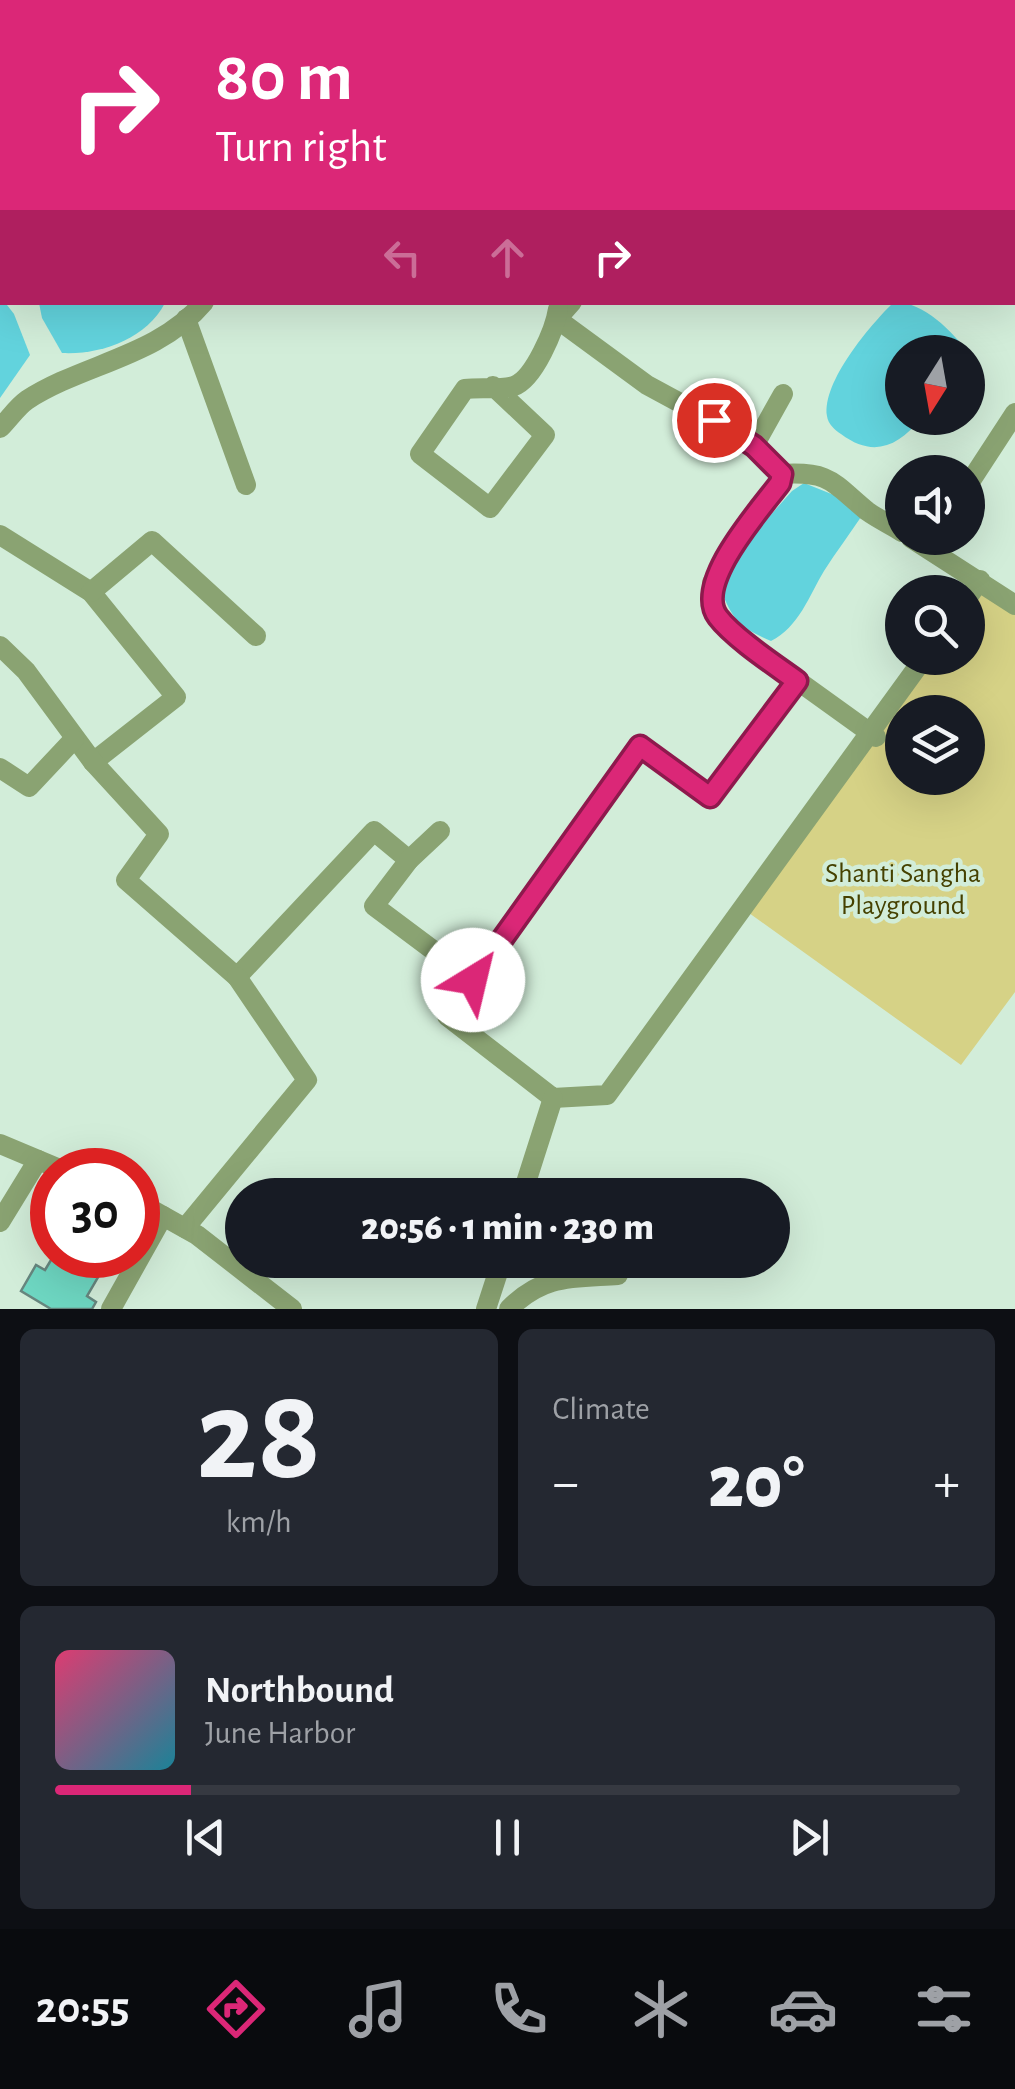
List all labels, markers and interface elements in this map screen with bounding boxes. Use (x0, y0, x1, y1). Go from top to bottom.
icon: right (50, 40, 180, 170)
text: 80 m (215, 43, 353, 113)
text: Turn right (215, 125, 387, 170)
icon: left (375, 230, 430, 285)
icon: ahead (480, 230, 535, 285)
icon: right (585, 230, 640, 285)
north arrow (885, 335, 985, 435)
map controls (885, 335, 985, 795)
pin (672, 378, 757, 463)
icon: arrive (687, 393, 742, 448)
button: sound (885, 455, 985, 555)
button: search (885, 575, 985, 675)
button: layers (885, 695, 985, 795)
park label: Shanti Sangha Playground (825, 860, 981, 920)
position arrow (421, 928, 525, 1032)
speed limit sign: 30 (30, 1148, 160, 1278)
text: 20:56 · 1 min · 230 m (361, 1209, 654, 1247)
text: 28 (196, 1373, 321, 1503)
text: Climate (553, 1393, 650, 1425)
text: 20° (708, 1446, 805, 1521)
text: − (553, 1456, 579, 1511)
text: + (934, 1456, 960, 1511)
text: km/h (226, 1506, 292, 1538)
text: Northbound (205, 1672, 394, 1710)
text: June Harbor (205, 1717, 355, 1749)
icon: previous (178, 1810, 233, 1865)
icon: pause (480, 1810, 535, 1865)
icon: next (782, 1810, 837, 1865)
icon: directions (201, 1974, 271, 2044)
icon: music (343, 1974, 413, 2044)
icon: phone (484, 1974, 554, 2044)
icon: climate (626, 1974, 696, 2044)
icon: car (768, 1974, 838, 2044)
icon: filters (909, 1974, 979, 2044)
text: 20:55 (36, 1986, 130, 2031)

